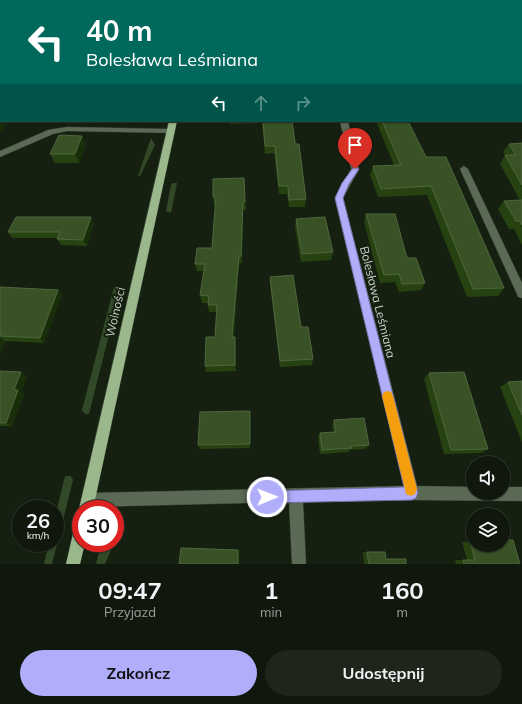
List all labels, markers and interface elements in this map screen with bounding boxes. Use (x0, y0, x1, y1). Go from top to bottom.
text: 40 m (86, 13, 152, 48)
icon: left (20, 16, 72, 68)
text: Bolesława Leśmiana (86, 48, 258, 71)
icon: left (208, 92, 230, 114)
icon: ahead (250, 92, 272, 114)
icon: right (292, 92, 314, 114)
pin (338, 128, 372, 169)
icon: arrive (344, 134, 366, 156)
street label: Bolesława Leśmiana (357, 244, 399, 360)
street label: Wolności (102, 285, 128, 339)
map controls (466, 456, 510, 552)
button: sound (466, 456, 510, 500)
position arrow (246, 476, 288, 518)
speed limit sign: 30 (72, 500, 124, 552)
text: 26 (26, 508, 50, 533)
button: layers (466, 508, 510, 552)
text: km/h (27, 529, 49, 542)
text: 09:47 (98, 575, 162, 605)
text: 1 (264, 575, 278, 605)
text: 160 (381, 575, 424, 605)
text: Przyjazd (104, 604, 156, 620)
text: min (260, 604, 282, 620)
text: m (396, 604, 408, 620)
button: Zakończ (20, 650, 257, 696)
button: Udostępnij (265, 650, 502, 696)

